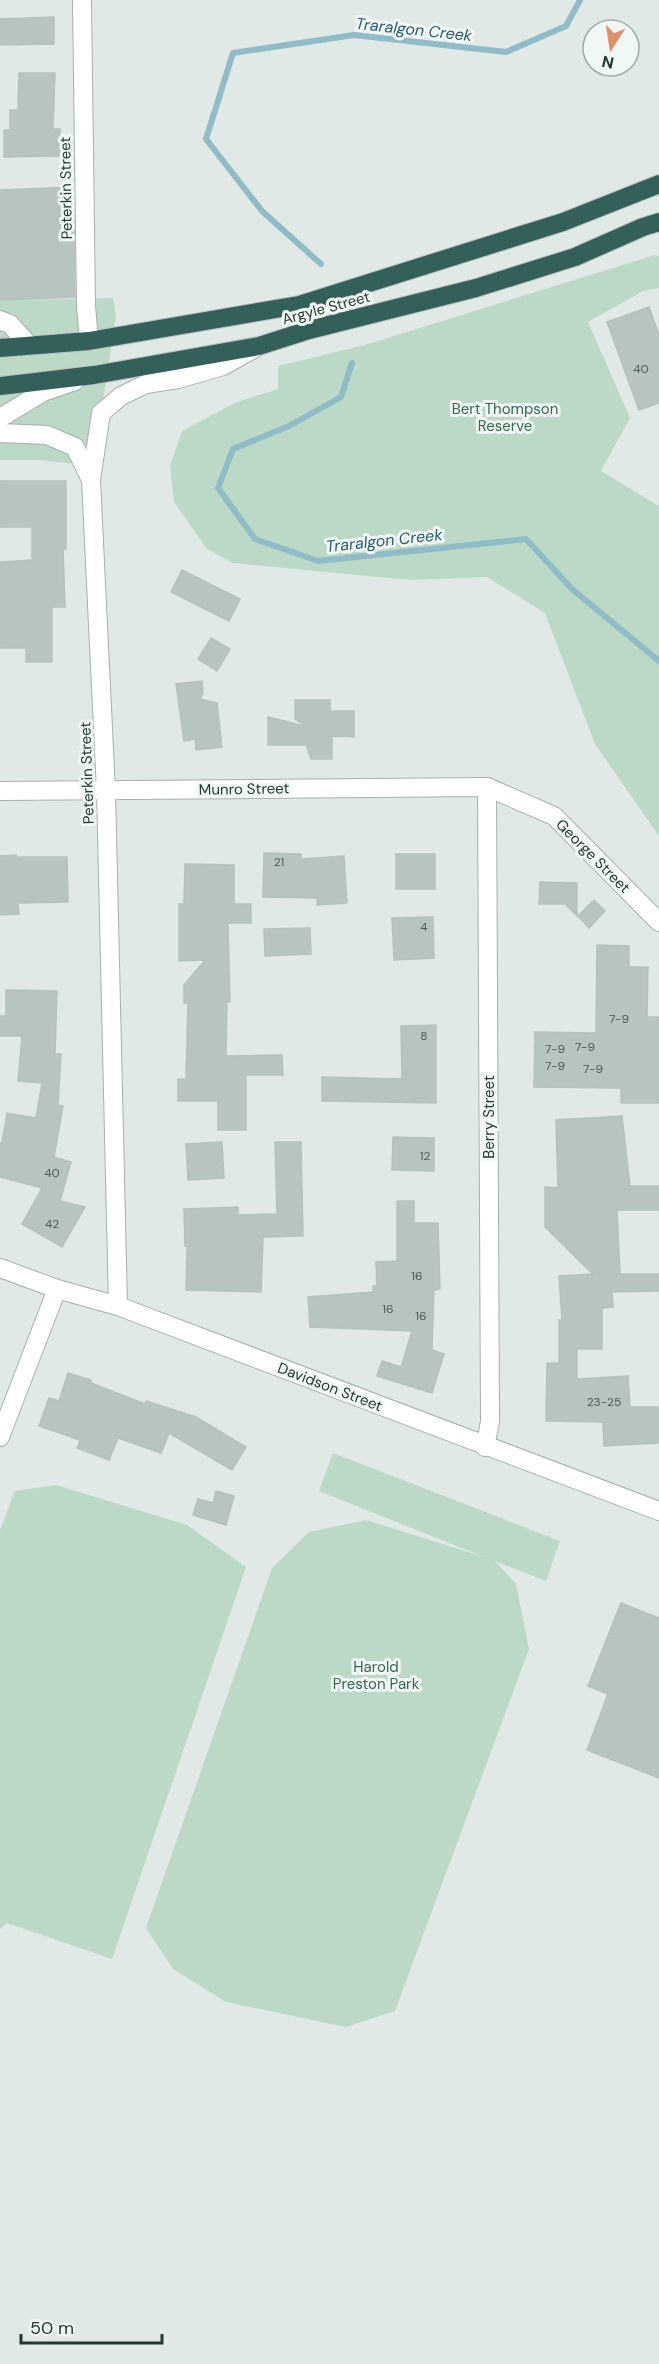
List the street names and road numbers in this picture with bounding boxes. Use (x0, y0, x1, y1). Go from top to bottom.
street label: Peterkin Street (55, 136, 77, 239)
street label: Argyle Street (280, 287, 372, 329)
street label: Peterkin Street (75, 721, 99, 825)
street label: Munro Street (199, 778, 290, 800)
street label: George Street (552, 815, 635, 898)
street label: Berry Street (479, 1075, 499, 1159)
street label: Davidson Street (275, 1358, 385, 1416)

